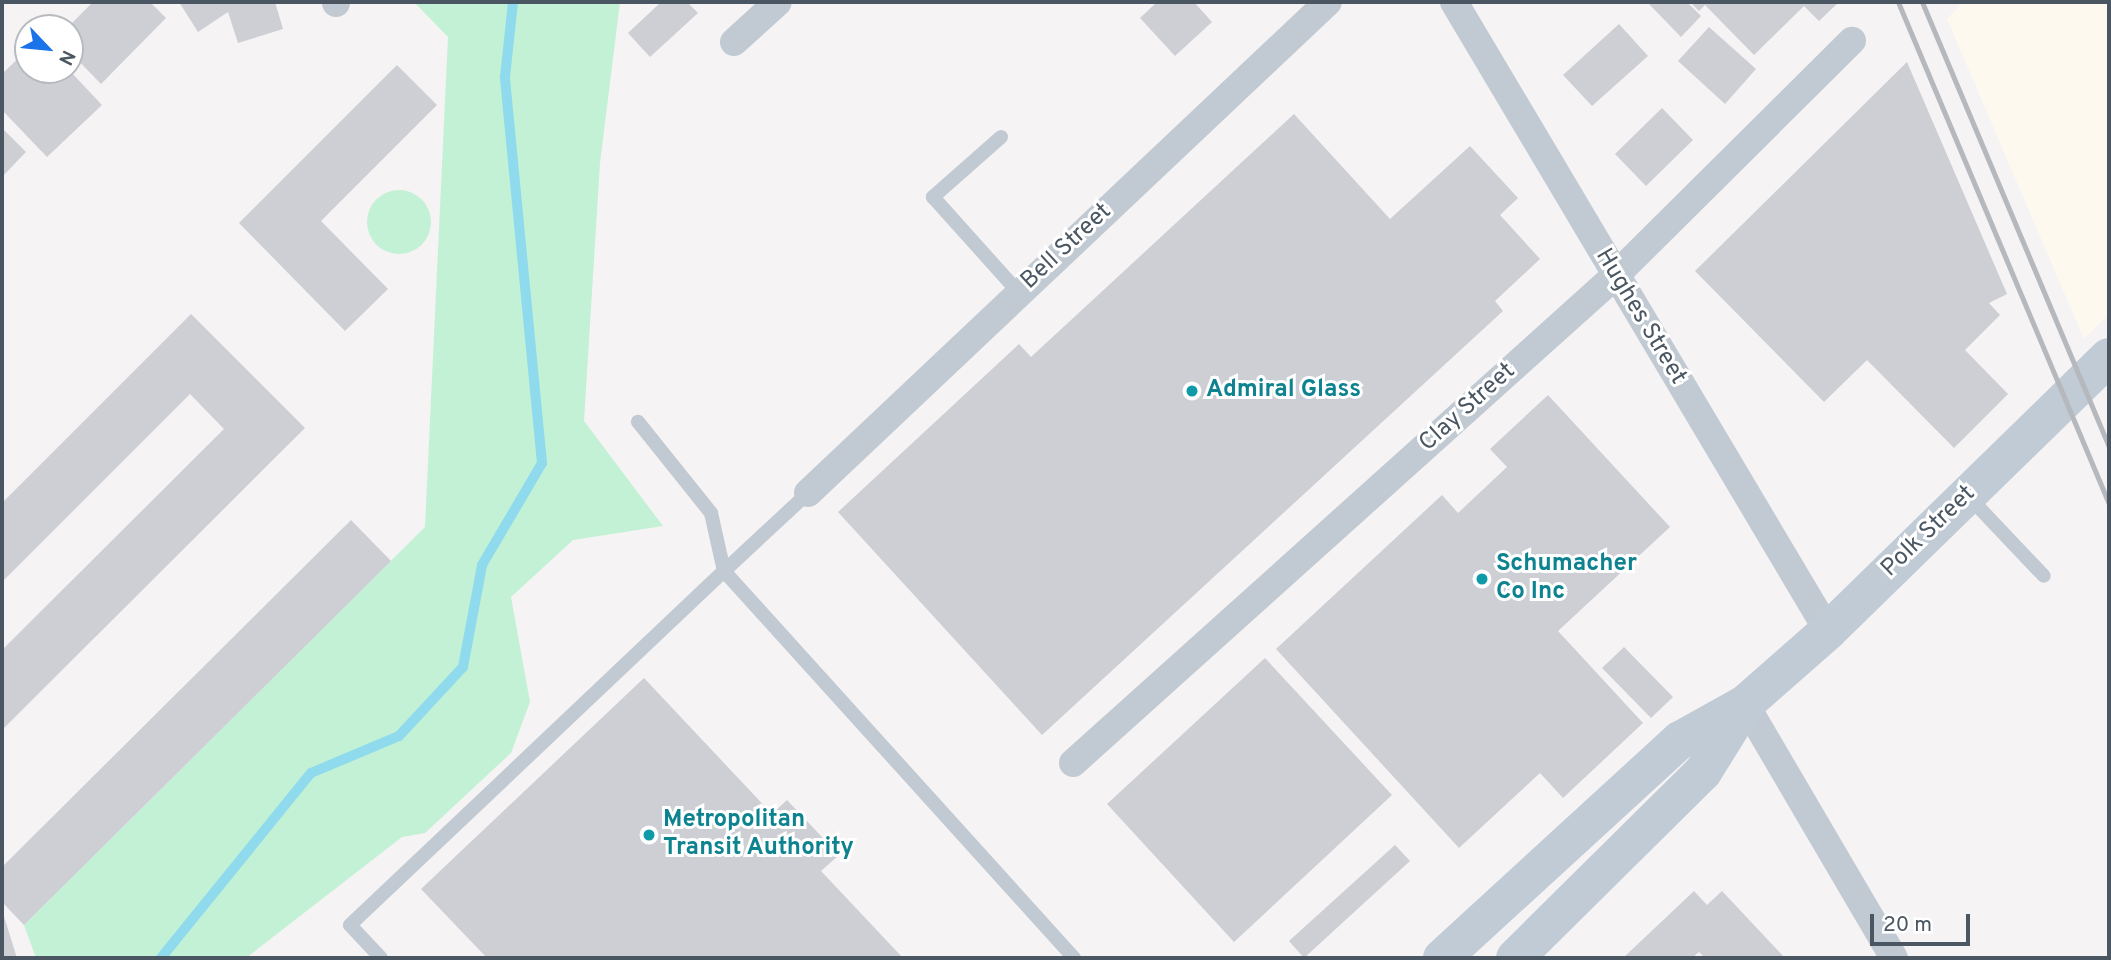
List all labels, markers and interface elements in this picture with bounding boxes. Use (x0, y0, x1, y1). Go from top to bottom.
north arrow (14, 14, 84, 84)
text: N (52, 46, 80, 69)
street label: Bell Street (1016, 198, 1118, 296)
street label: Hughes Street (1588, 244, 1692, 390)
street label: Clay Street (1414, 358, 1522, 458)
place label: Admiral Glass (1206, 377, 1361, 405)
marker: Admiral Glass (1184, 383, 1200, 399)
street label: Polk Street (1876, 480, 1982, 584)
place label: Schumacher Co Inc (1496, 551, 1637, 607)
marker: Schumacher Co Inc (1474, 571, 1490, 587)
place label: Metropolitan Transit Authority (663, 807, 855, 863)
marker: Metropolitan Transit Authority (641, 827, 657, 843)
scale bar (1873, 900, 1973, 944)
text: 20 m (1883, 912, 1932, 939)

